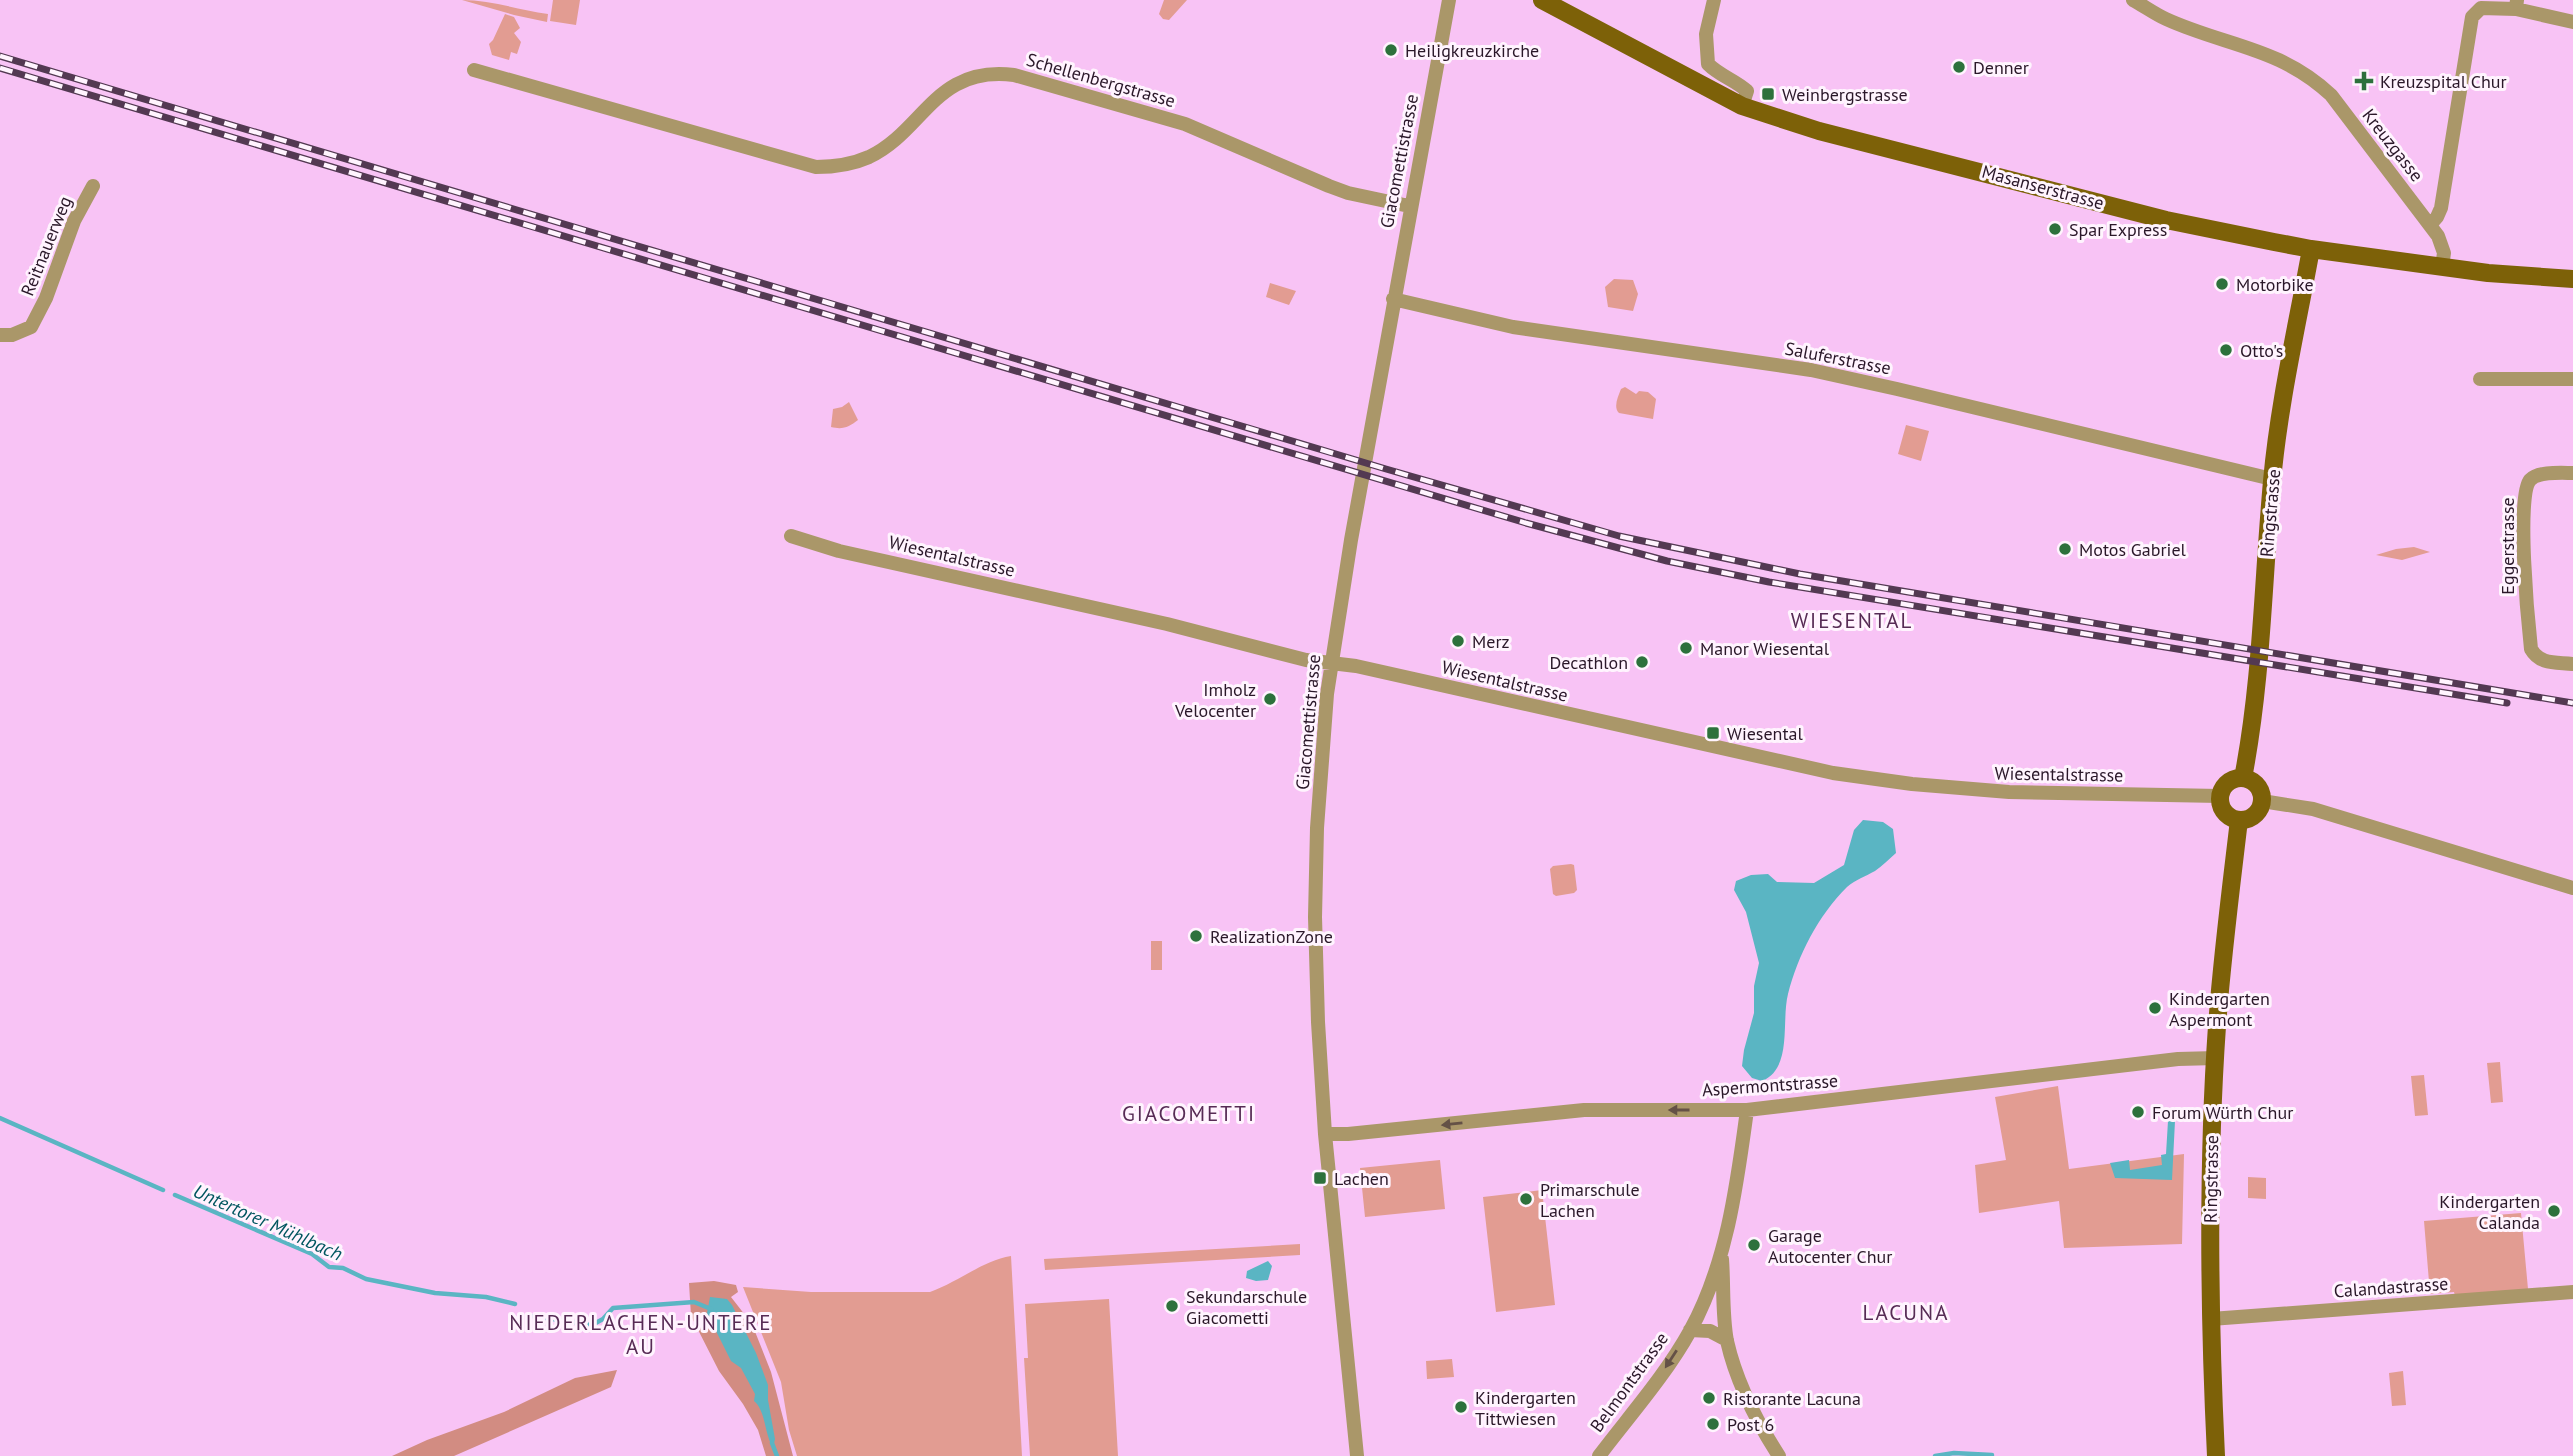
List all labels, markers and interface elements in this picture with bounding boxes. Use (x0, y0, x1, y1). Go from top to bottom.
place label: Heiligkreuzkirche (1405, 39, 1539, 62)
marker: Heiligkreuzkirche (1383, 42, 1399, 58)
street label: Schellenbergstrasse (1024, 48, 1178, 112)
place label: Denner (1973, 56, 2029, 79)
marker: Denner (1951, 59, 1967, 75)
place label: Kreuzspital Chur (2380, 70, 2507, 93)
marker: Kreuzspital Chur (2354, 71, 2374, 91)
place label: Weinbergstrasse (1782, 83, 1908, 106)
marker: Weinbergstrasse (1760, 86, 1776, 102)
street label: Giacomettistrasse (1375, 92, 1423, 230)
street label: Kreuzgasse (2357, 104, 2429, 186)
street label: Masanserstrasse (1979, 160, 2107, 214)
street label: Reitnauerweg (16, 193, 76, 299)
place label: Spar Express (2069, 218, 2167, 241)
marker: Spar Express (2047, 221, 2063, 237)
place label: Motorbike (2236, 273, 2314, 296)
marker: Motorbike (2214, 276, 2230, 292)
street label: Saluferstrasse (1783, 336, 1893, 380)
place label: Otto's (2240, 339, 2283, 362)
marker: Otto's (2218, 342, 2234, 358)
street label: Ringstrasse (2255, 468, 2285, 558)
street label: Eggerstrasse (2496, 497, 2519, 595)
street label: Wiesentalstrasse (887, 530, 1017, 582)
place label: Motos Gabriel (2079, 538, 2187, 561)
marker: Motos Gabriel (2057, 541, 2073, 557)
district label: WIESENTAL (1791, 607, 1913, 634)
place label: Merz (1472, 630, 1510, 653)
marker: Merz (1450, 633, 1466, 649)
place label: Manor Wiesental (1700, 637, 1830, 660)
marker: Manor Wiesental (1678, 640, 1694, 656)
place label: Decathlon (1550, 651, 1628, 674)
street label: Giacomettistrasse (1291, 653, 1325, 791)
marker: Decathlon (1634, 654, 1650, 670)
street label: Wiesentalstrasse (1440, 655, 1570, 707)
place label: Imholz Velocenter (1174, 678, 1256, 722)
marker: Imholz Velocenter (1262, 691, 1278, 707)
place label: Wiesental (1727, 722, 1803, 745)
marker: Wiesental (1705, 725, 1721, 741)
street label: Wiesentalstrasse (1994, 761, 2124, 787)
place label: RealizationZone (1210, 925, 1333, 948)
marker: RealizationZone (1188, 928, 1204, 944)
place label: Kindergarten Aspermont (2169, 987, 2270, 1031)
marker: Kindergarten Aspermont (2147, 1000, 2163, 1016)
street label: Aspermontstrasse (1701, 1069, 1839, 1101)
district label: GIACOMETTI (1122, 1100, 1256, 1127)
place label: Forum Würth Chur (2152, 1101, 2293, 1124)
one-way arrow (1667, 1104, 1689, 1116)
marker: Forum Würth Chur (2130, 1104, 2146, 1120)
one-way arrow (1441, 1118, 1463, 1129)
street label: Ringstrasse (2199, 1135, 2223, 1223)
place label: Lachen (1334, 1167, 1389, 1190)
marker: Lachen (1312, 1170, 1328, 1186)
water label: Untertorer Mühlbach (190, 1178, 346, 1266)
place label: Primarschule Lachen (1540, 1178, 1640, 1222)
place label: Kindergarten Calanda (2439, 1190, 2540, 1234)
marker: Primarschule Lachen (1518, 1191, 1534, 1207)
marker: Kindergarten Calanda (2546, 1203, 2562, 1219)
place label: Garage Autocenter Chur (1768, 1224, 1892, 1268)
marker: Garage Autocenter Chur (1746, 1237, 1762, 1253)
street label: Calandastrasse (2333, 1272, 2449, 1302)
place label: Sekundarschule Giacometti (1186, 1285, 1307, 1329)
marker: Sekundarschule Giacometti (1164, 1298, 1180, 1314)
district label: LACUNA (1863, 1299, 1949, 1326)
district label: NIEDERLACHEN-UNTERE AU (509, 1309, 773, 1360)
street label: Belmontstrasse (1585, 1327, 1673, 1437)
one-way arrow (1665, 1350, 1678, 1369)
place label: Kindergarten Tittwiesen (1475, 1386, 1576, 1430)
place label: Ristorante Lacuna (1723, 1387, 1861, 1410)
marker: Ristorante Lacuna (1701, 1390, 1717, 1406)
marker: Kindergarten Tittwiesen (1453, 1399, 1469, 1415)
place label: Post 6 (1727, 1413, 1774, 1436)
marker: Post 6 (1705, 1416, 1721, 1432)

